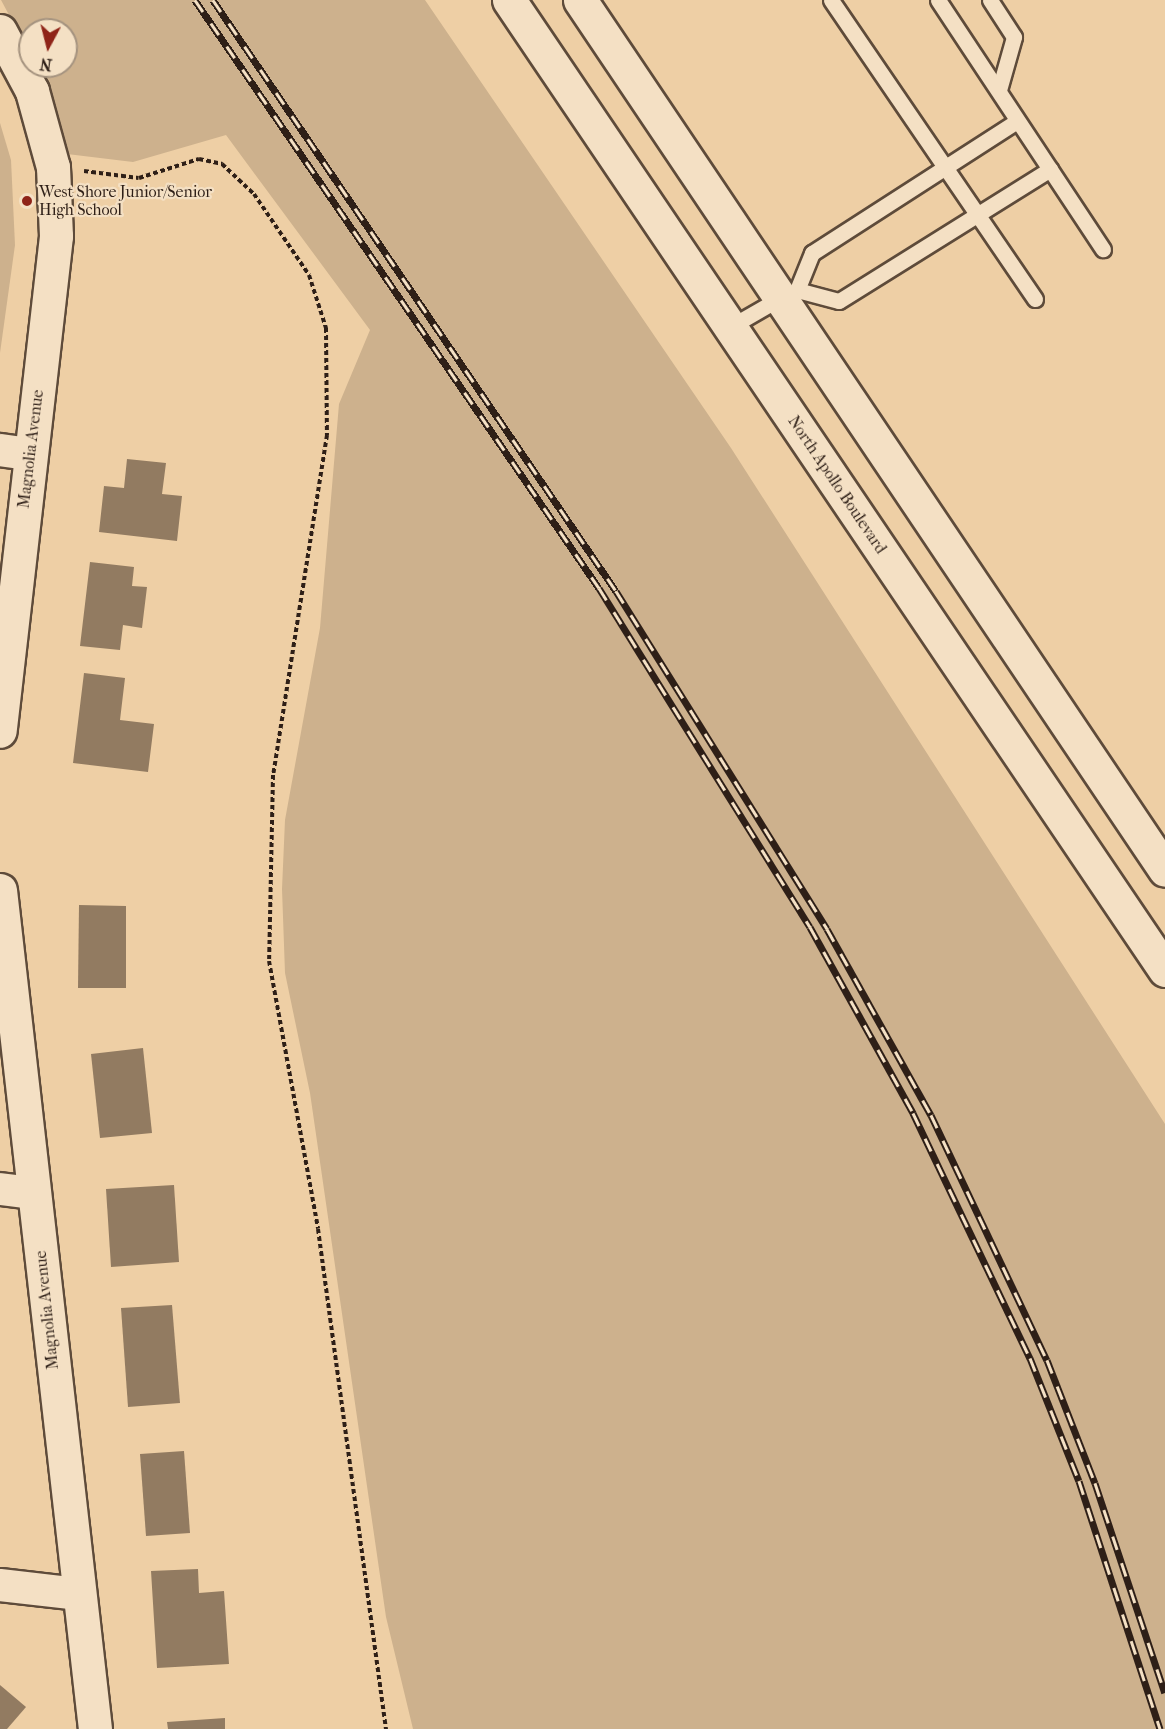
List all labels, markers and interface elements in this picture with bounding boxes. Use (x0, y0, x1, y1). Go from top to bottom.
north arrow (18, 18, 78, 78)
text: N (39, 54, 53, 75)
place label: West Shore Junior/Senior High School (39, 182, 212, 220)
marker: West Shore Junior/Senior High School (20, 194, 34, 208)
street label: Magnolia Avenue (14, 389, 48, 509)
street label: North Apollo Boulevard (784, 412, 890, 558)
street label: Magnolia Avenue (31, 1250, 63, 1370)

